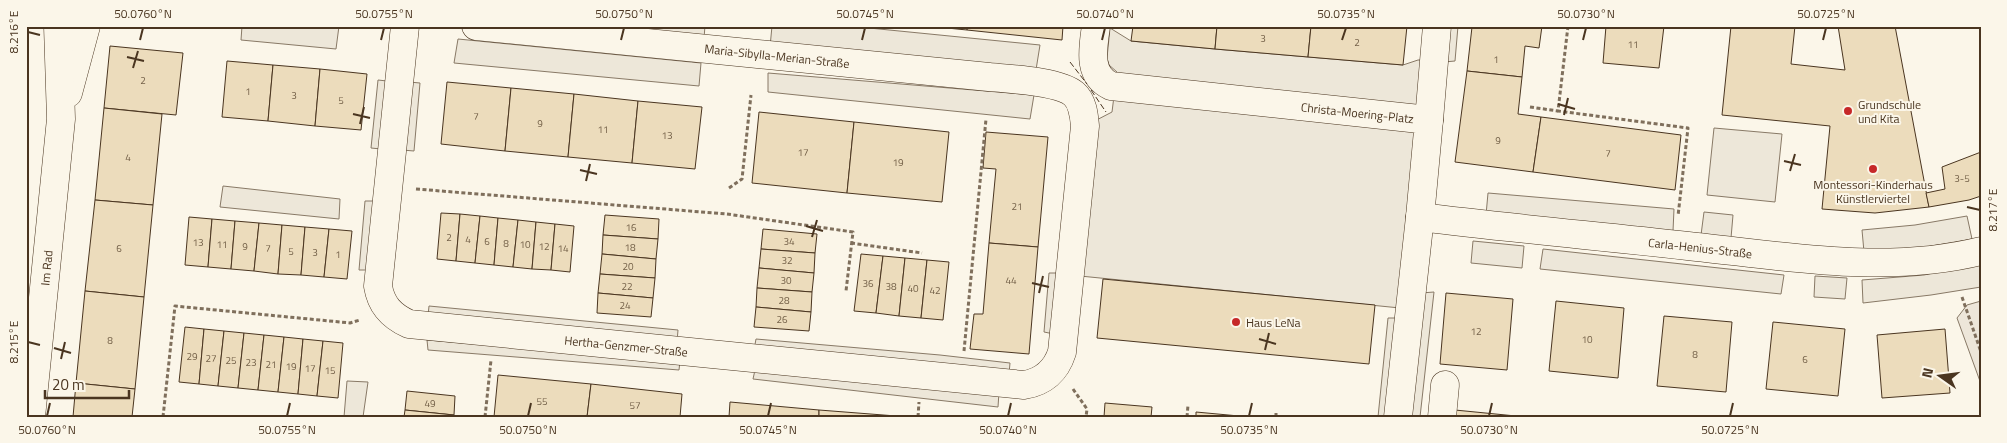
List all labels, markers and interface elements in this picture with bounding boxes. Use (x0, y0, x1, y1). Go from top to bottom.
text: 50.0760°N (114, 4, 172, 23)
text: 50.0755°N (355, 4, 413, 23)
text: 50.0750°N (595, 4, 653, 23)
text: 50.0745°N (836, 4, 894, 23)
text: 50.0740°N (1076, 4, 1134, 23)
text: 50.0735°N (1317, 4, 1375, 23)
text: 50.0730°N (1557, 4, 1615, 23)
text: 50.0725°N (1797, 4, 1855, 23)
text: 8.216°E (4, 10, 23, 53)
house number: 3 (1260, 31, 1266, 46)
house number: 2 (1354, 35, 1360, 50)
house number: 11 (1627, 37, 1639, 52)
street label: Maria-Sibylla-Merian-Straße (704, 39, 850, 73)
house number: 1 (1493, 52, 1499, 67)
house number: 2 (140, 73, 146, 88)
house number: 1 (245, 84, 251, 99)
house number: 3 (291, 88, 297, 103)
house number: 5 (338, 93, 344, 108)
place label: Grundschule und Kita (1858, 95, 1921, 128)
street label: Christa-Moering-Platz (1300, 97, 1415, 128)
marker: Grundschule und Kita (1842, 105, 1854, 117)
house number: 7 (473, 109, 479, 124)
house number: 9 (537, 116, 543, 131)
house number: 11 (597, 122, 609, 137)
house number: 13 (661, 128, 673, 143)
house number: 9 (1495, 133, 1501, 148)
house number: 17 (797, 145, 809, 160)
house number: 7 (1605, 146, 1611, 161)
house number: 4 (125, 150, 131, 165)
house number: 19 (892, 155, 904, 170)
marker: Montessori-Kinderhaus Künstlerviertel (1867, 163, 1879, 175)
house number: 3-5 (1954, 171, 1970, 186)
place label: Montessori-Kinderhaus Künstlerviertel (1813, 175, 1933, 208)
text: 8.217°E (1983, 188, 2002, 231)
house number: 21 (1011, 199, 1023, 214)
house number: 16 (625, 220, 637, 235)
house number: 2 (446, 230, 452, 245)
house number: 4 (465, 232, 471, 247)
street label: Carla-Henius-Straße (1647, 232, 1753, 263)
house number: 6 (484, 234, 490, 249)
house number: 34 (783, 234, 795, 249)
house number: 13 (192, 235, 204, 250)
house number: 8 (503, 236, 509, 251)
house number: 11 (216, 237, 228, 252)
house number: 10 (519, 237, 531, 252)
house number: 9 (242, 239, 248, 254)
house number: 12 (538, 239, 550, 254)
house number: 18 (624, 240, 636, 255)
house number: 6 (116, 241, 122, 256)
house number: 7 (265, 241, 271, 256)
house number: 14 (557, 241, 569, 256)
house number: 5 (288, 244, 294, 259)
house number: 3 (312, 245, 318, 260)
house number: 1 (335, 247, 341, 262)
street label: Im Rad (35, 249, 57, 286)
house number: 32 (781, 253, 793, 268)
house number: 20 (622, 259, 634, 274)
house number: 30 (780, 273, 792, 288)
house number: 44 (1005, 273, 1017, 288)
house number: 36 (862, 276, 874, 291)
house number: 22 (621, 279, 633, 294)
house number: 38 (885, 279, 897, 294)
house number: 40 (907, 281, 919, 296)
house number: 42 (929, 283, 941, 298)
house number: 28 (778, 293, 790, 308)
house number: 24 (619, 298, 631, 313)
house number: 26 (776, 312, 788, 327)
place label: Haus LeNa (1246, 313, 1301, 332)
marker: Haus LeNa (1230, 316, 1242, 328)
text: 8.215°E (4, 320, 23, 363)
house number: 12 (1470, 324, 1482, 339)
street label: Hertha-Genzmer-Straße (563, 330, 689, 361)
house number: 10 (1581, 332, 1593, 347)
house number: 8 (107, 333, 113, 348)
house number: 8 (1692, 347, 1698, 362)
house number: 29 (186, 349, 198, 364)
north arrow (1914, 350, 1964, 400)
house number: 27 (205, 351, 217, 366)
house number: 6 (1802, 352, 1808, 367)
house number: 25 (225, 353, 237, 368)
house number: 23 (245, 355, 257, 370)
house number: 21 (265, 357, 277, 372)
house number: 19 (285, 359, 297, 374)
house number: 17 (304, 361, 316, 376)
house number: 15 (324, 363, 336, 378)
text: N (1916, 365, 1938, 380)
scale bar (45, 368, 129, 400)
text: 20 m (52, 373, 85, 396)
house number: 55 (536, 394, 548, 409)
house number: 49 (424, 396, 436, 411)
house number: 57 (629, 398, 641, 413)
text: 50.0760°N (18, 420, 76, 439)
text: 50.0755°N (258, 420, 316, 439)
text: 50.0750°N (499, 420, 557, 439)
text: 50.0745°N (739, 420, 797, 439)
text: 50.0740°N (979, 420, 1037, 439)
text: 50.0735°N (1220, 420, 1278, 439)
text: 50.0730°N (1460, 420, 1518, 439)
text: 50.0725°N (1701, 420, 1759, 439)

